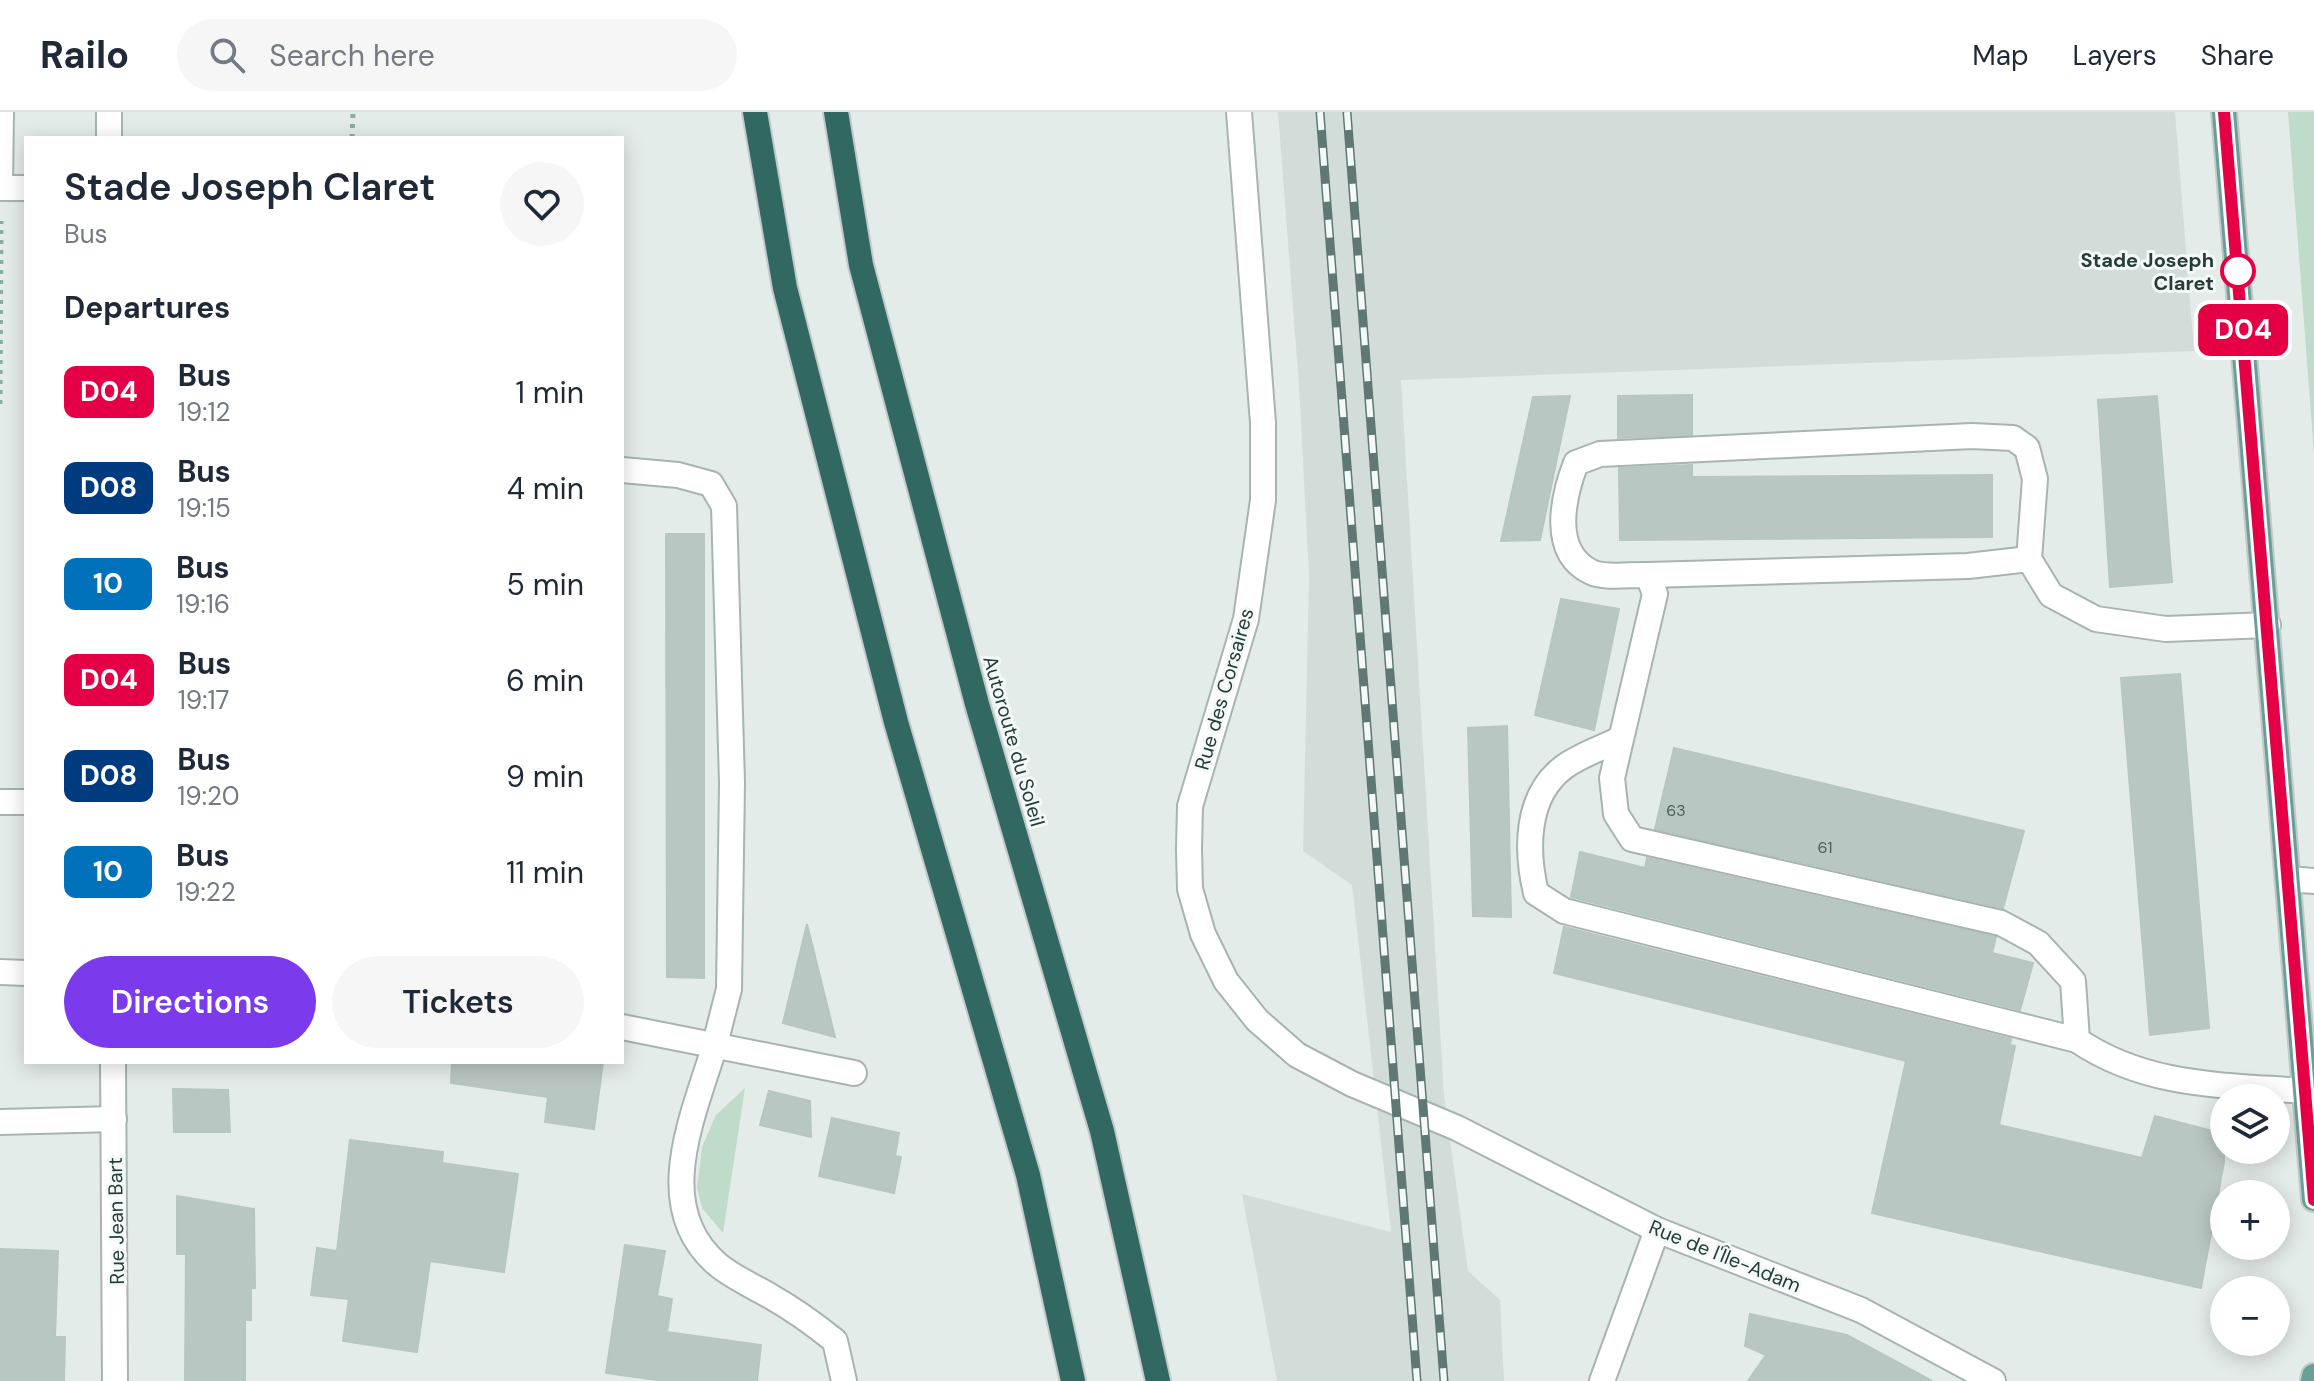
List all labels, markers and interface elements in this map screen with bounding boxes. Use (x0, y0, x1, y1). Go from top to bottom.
search box (177, 19, 737, 91)
text: Railo (40, 30, 129, 80)
icon: search (205, 33, 249, 77)
text: Search here (269, 36, 435, 75)
text: Map (1972, 37, 2029, 74)
text: Layers (2073, 37, 2157, 74)
text: Share (2201, 37, 2274, 74)
text: Stade Joseph Claret (64, 162, 435, 212)
button: heart (500, 162, 584, 246)
text: Bus (64, 217, 108, 251)
place label: Stade Joseph Claret (2081, 247, 2214, 296)
marker: Stade Joseph Claret (2221, 254, 2255, 288)
text: Departures (64, 288, 230, 327)
line badge: D04 (2197, 304, 2289, 356)
text: D04 (2214, 311, 2272, 348)
text: Bus (178, 356, 231, 395)
text: D04 (80, 373, 138, 410)
text: 1 min (516, 373, 584, 412)
text: 19:12 (178, 395, 231, 429)
text: Bus (177, 452, 231, 491)
text: D08 (80, 469, 137, 506)
text: 4 min (507, 469, 584, 508)
text: 19:15 (177, 491, 231, 525)
text: Bus (176, 548, 230, 587)
text: 10 (93, 565, 123, 602)
text: 5 min (507, 565, 584, 604)
text: 19:16 (176, 587, 230, 621)
street label: Rue des Corsaires (1188, 605, 1260, 773)
text: Bus (178, 644, 231, 683)
street label: Autoroute du Soleil (977, 653, 1051, 829)
text: D04 (80, 661, 138, 698)
text: 6 min (506, 661, 584, 700)
text: 19:17 (178, 683, 229, 717)
text: Bus (177, 740, 231, 779)
text: D08 (80, 757, 137, 794)
text: 9 min (506, 757, 584, 796)
text: 19:20 (177, 779, 239, 813)
house number: 63 (1666, 800, 1686, 821)
text: Bus (176, 836, 230, 875)
house number: 61 (1817, 837, 1833, 858)
text: 10 (93, 853, 123, 890)
text: 11 min (506, 853, 584, 892)
text: 19:22 (176, 875, 236, 909)
button: Directions (64, 956, 316, 1048)
button: Tickets (332, 956, 584, 1048)
map controls (2210, 1084, 2290, 1356)
button: layers (2210, 1084, 2290, 1164)
street label: Rue Jean Bart (102, 1157, 130, 1285)
button: + (2210, 1180, 2290, 1260)
street label: Rue de l'Île-Adam (1645, 1214, 1805, 1298)
button: − (2210, 1276, 2290, 1356)

